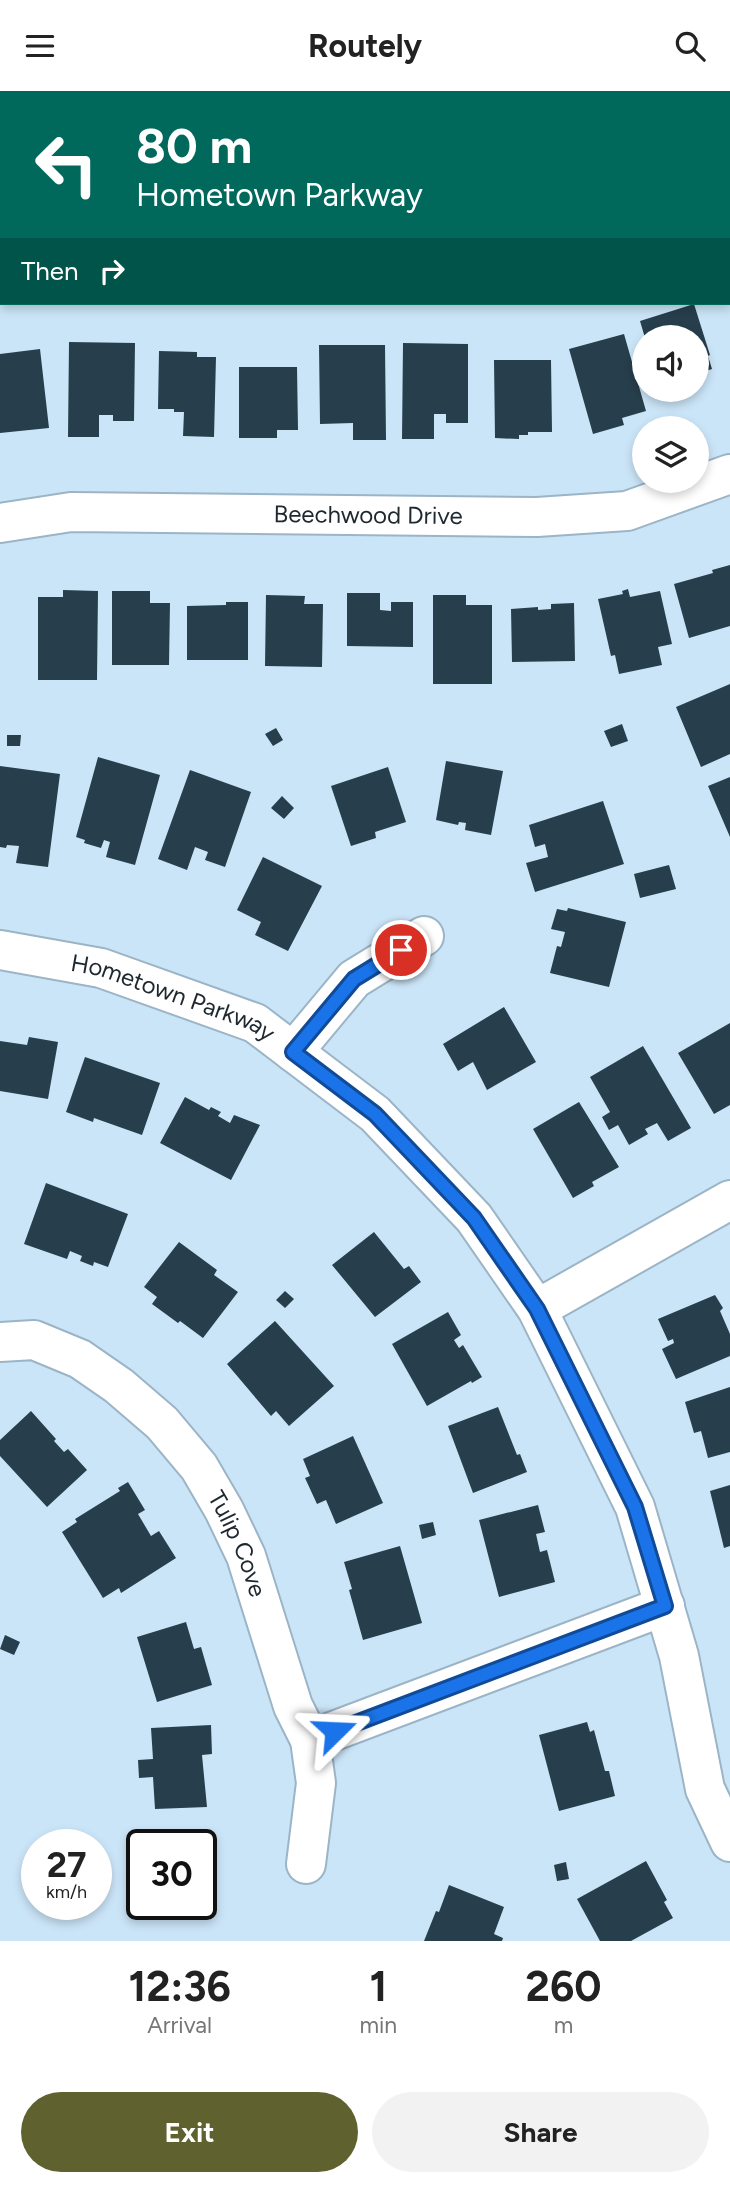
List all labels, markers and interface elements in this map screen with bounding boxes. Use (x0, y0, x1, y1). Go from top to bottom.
icon: menu (21, 27, 59, 65)
text: Routely (308, 27, 422, 65)
icon: search (671, 27, 709, 65)
text: 80 m (136, 116, 252, 175)
icon: left (21, 119, 112, 210)
text: Hometown Parkway (136, 176, 423, 214)
icon: right (93, 252, 131, 290)
text: Then (21, 255, 79, 287)
map controls (632, 325, 709, 493)
button: sound (632, 325, 709, 402)
button: layers (632, 416, 709, 493)
street label: Beechwood Drive (273, 499, 463, 530)
pin (371, 920, 431, 980)
icon: arrive (382, 931, 420, 969)
street label: Hometown Parkway (69, 948, 281, 1047)
street label: Tulip Cove (202, 1486, 273, 1600)
position arrow (298, 1694, 372, 1768)
speed limit sign: 30 (126, 1829, 217, 1920)
text: 27 (47, 1844, 86, 1886)
text: km/h (46, 1881, 87, 1903)
text: 12:36 (128, 1961, 231, 2012)
text: 1 (369, 1961, 387, 2012)
text: 260 (526, 1961, 602, 2012)
text: Arrival (147, 2011, 212, 2039)
text: min (359, 2011, 397, 2039)
text: m (554, 2011, 573, 2039)
button: Exit (21, 2092, 358, 2172)
button: Share (372, 2092, 709, 2172)

